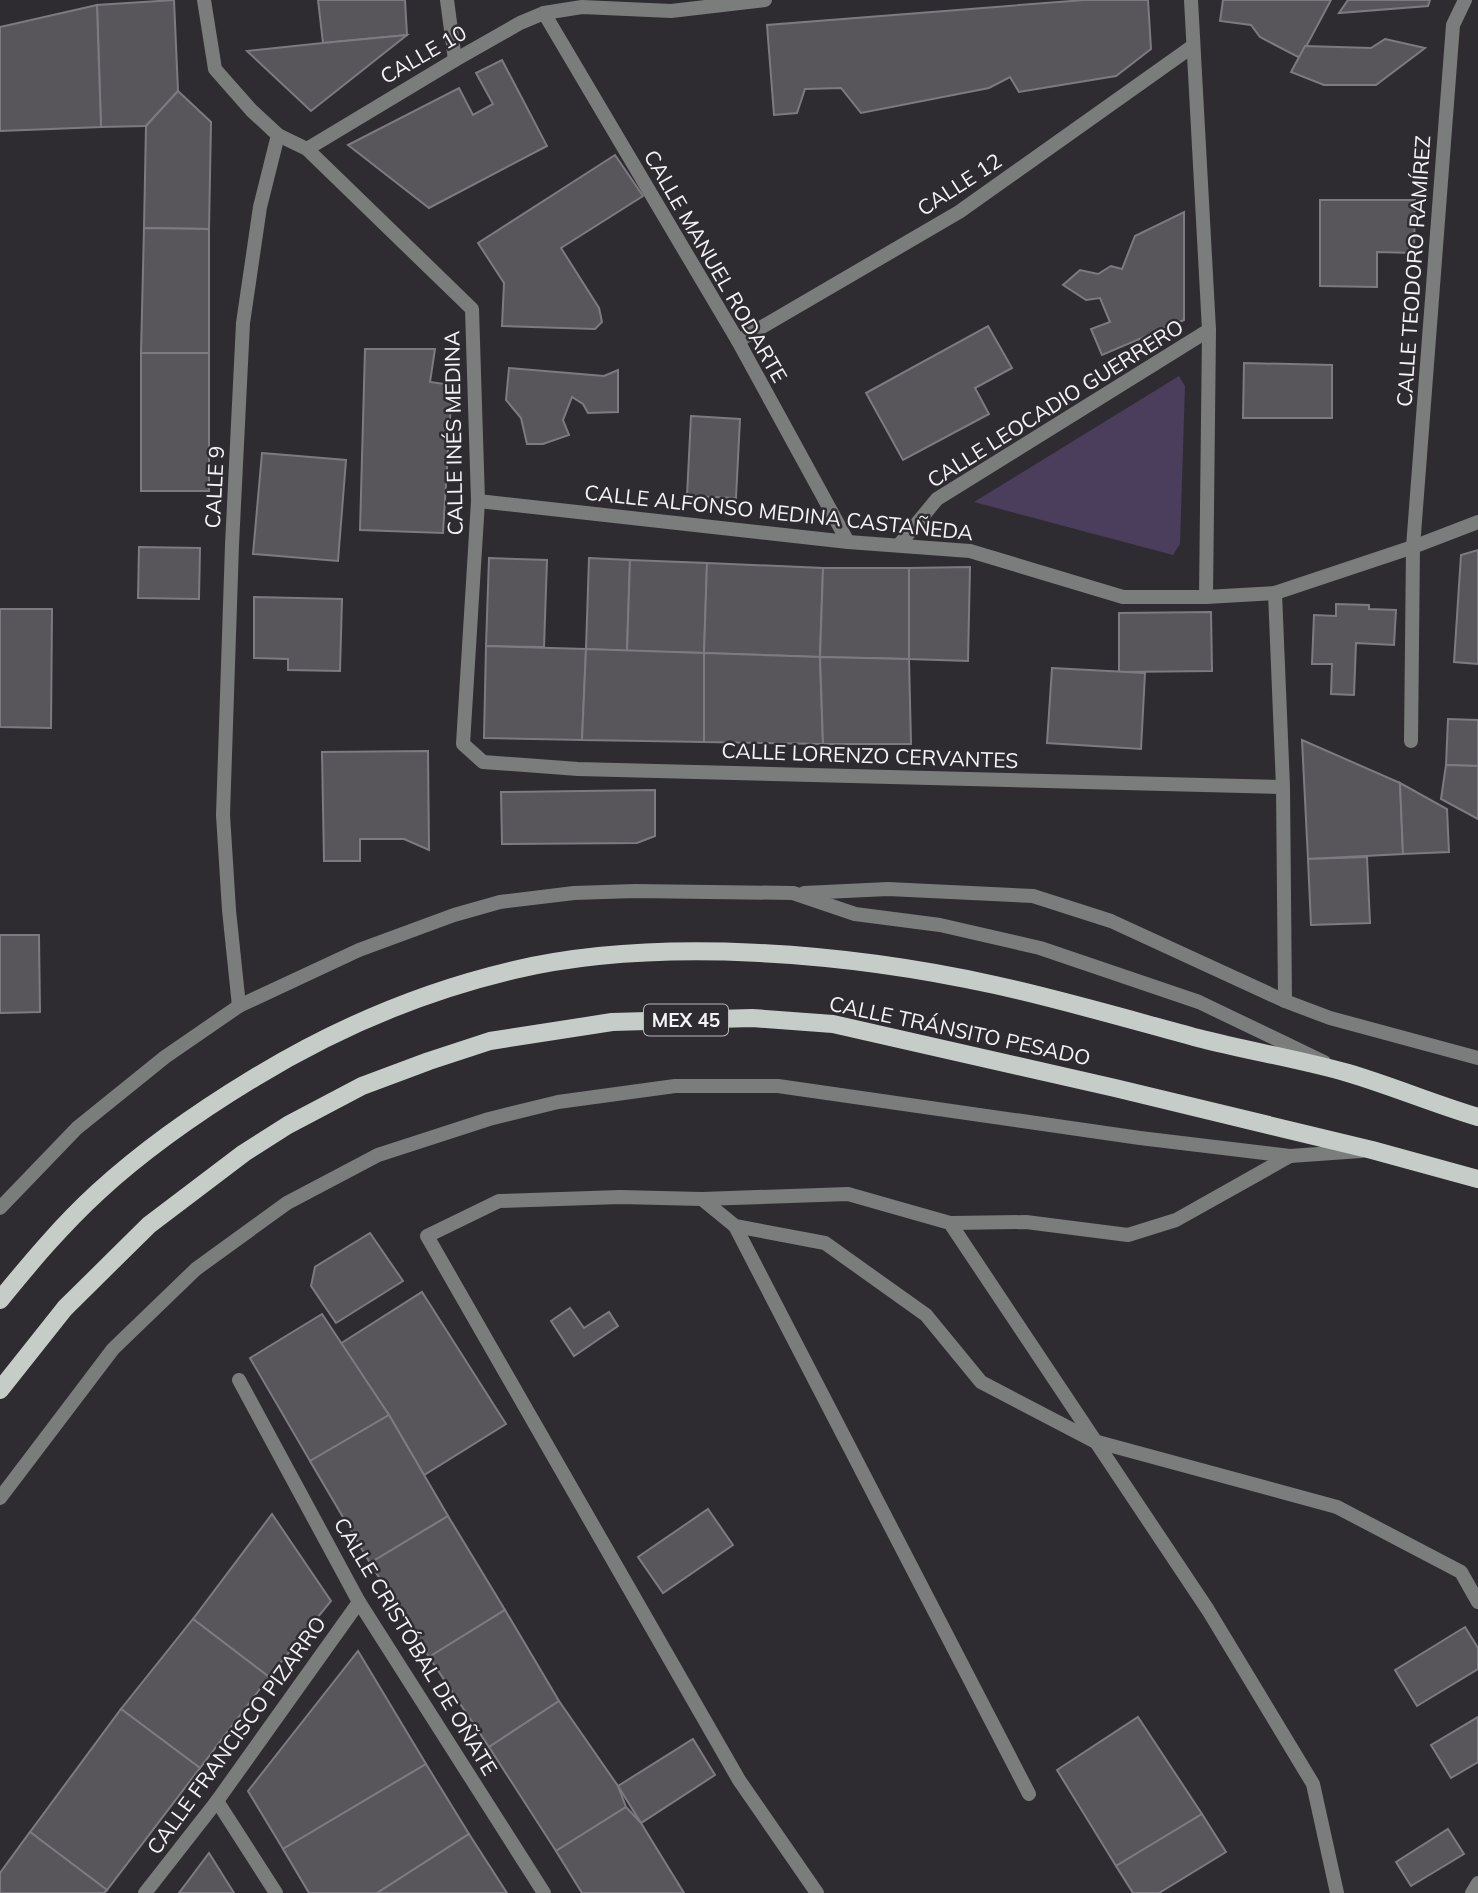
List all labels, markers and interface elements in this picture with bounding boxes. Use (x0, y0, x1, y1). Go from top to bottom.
street label: CALLE 10 (375, 19, 471, 89)
street label: CALLE TEODORO RAMÍREZ (1391, 134, 1435, 408)
street label: CALLE MANUEL RODARTE (639, 145, 793, 387)
street label: CALLE 12 (912, 147, 1006, 221)
street label: CALLE LEOCADIO GUERRERO (922, 313, 1188, 493)
street label: CALLE INÉS MEDINA (438, 330, 468, 536)
street label: CALLE 9 (199, 445, 229, 529)
street label: CALLE ALFONSO MEDINA CASTAÑEDA (583, 479, 975, 545)
street label: CALLE LORENZO CERVANTES (721, 737, 1019, 773)
street label: CALLE TRÁNSITO PESADO (827, 990, 1093, 1070)
road number: MEX 45 (644, 1004, 728, 1036)
street label: CALLE CRISTÓBAL DE OÑATE (329, 1512, 503, 1780)
street label: CALLE FRANCISCO PIZARRO (141, 1611, 331, 1859)

